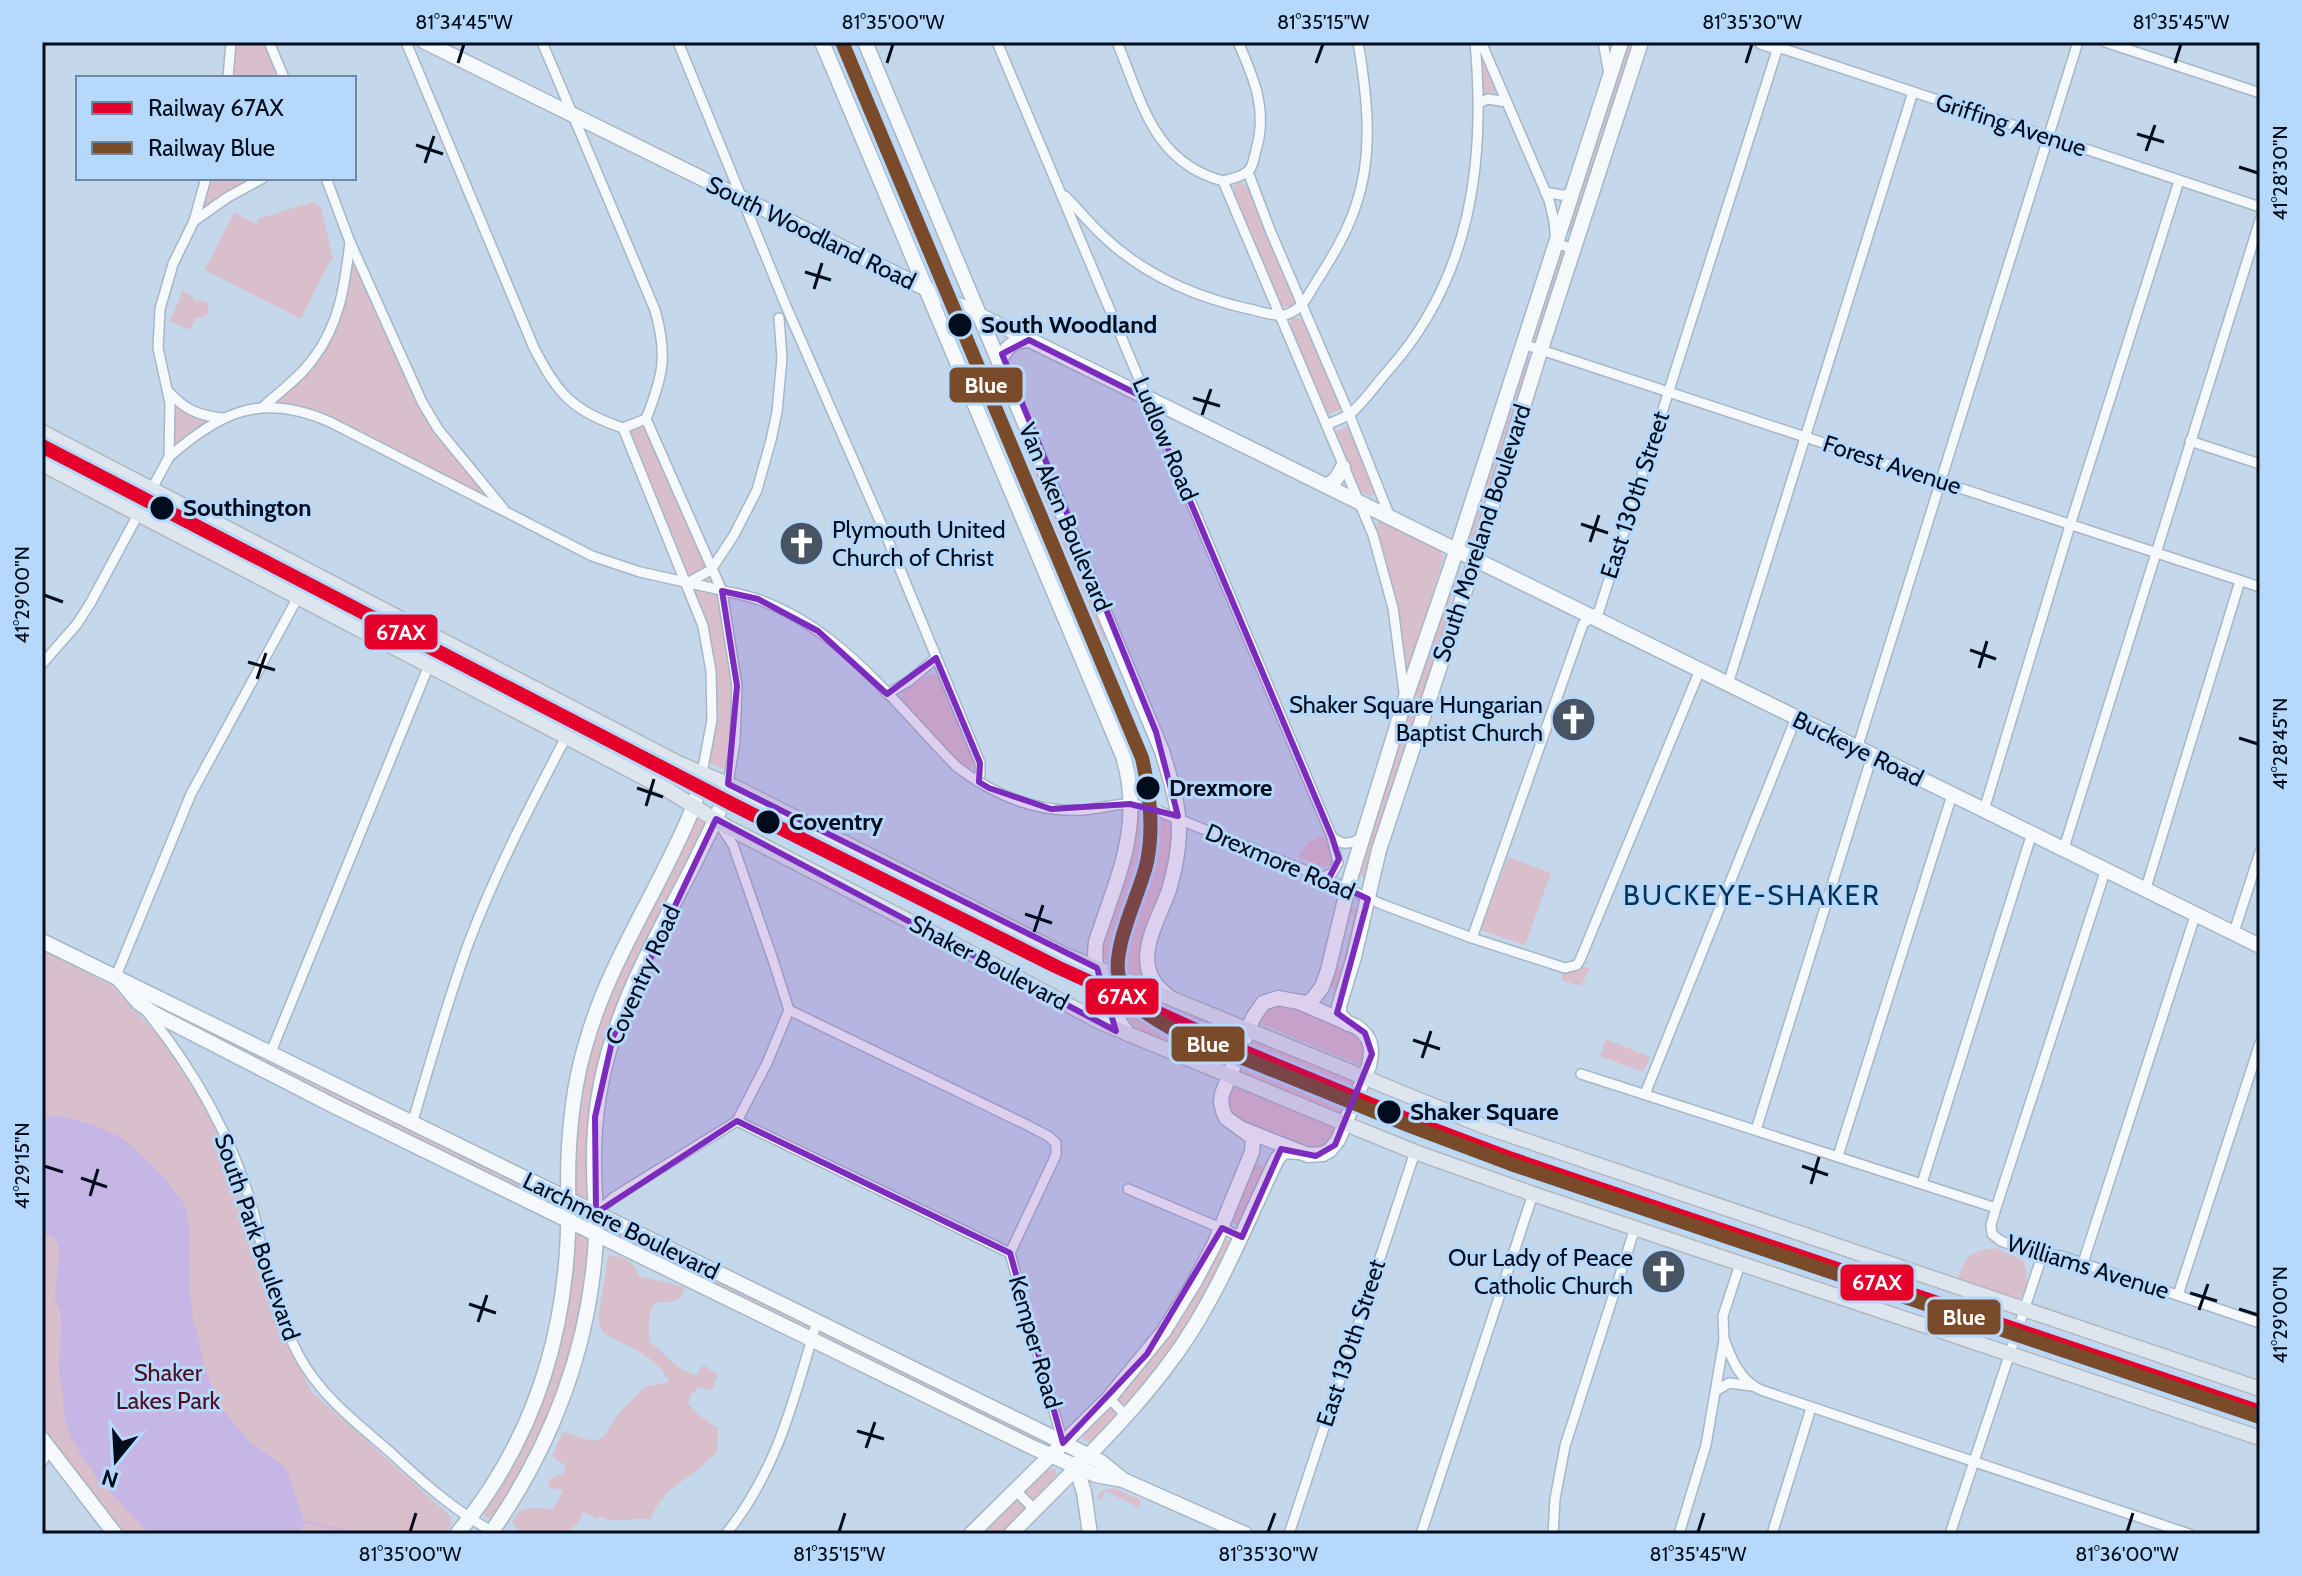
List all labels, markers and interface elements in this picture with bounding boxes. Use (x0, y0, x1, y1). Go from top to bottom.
text: 81°34'45"W (415, 10, 513, 34)
text: 81°35'00"W (842, 10, 944, 34)
text: 81°35'15"W (1277, 10, 1369, 34)
text: 81°35'30"W (1702, 10, 1802, 34)
text: 81°35'45"W (2133, 10, 2230, 34)
legend (76, 76, 356, 180)
street label: Griffing Avenue (1932, 87, 2090, 162)
text: Railway 67AX (148, 93, 285, 122)
text: 41°28'30"N (2268, 125, 2292, 221)
text: Railway Blue (148, 133, 275, 162)
street label: South Woodland Road (702, 169, 921, 296)
place label: South Woodland (981, 310, 1157, 339)
marker: South Woodland (946, 311, 974, 339)
line badge: Blue (948, 366, 1024, 404)
text: Blue (965, 372, 1007, 399)
street label: Ludlow Road (1126, 373, 1204, 505)
street label: South Moreland Boulevard (1426, 400, 1537, 665)
street label: East 130th Street (1594, 408, 1675, 582)
street label: Van Aken Boulevard (1013, 418, 1118, 615)
street label: Forest Avenue (1819, 429, 1965, 501)
place label: Southington (183, 493, 312, 522)
marker: Southington (148, 494, 176, 522)
place label: Plymouth United Church of Christ (832, 515, 1006, 572)
church icon: Plymouth United Church of Christ (777, 520, 825, 568)
text: 41°29'00"N (10, 546, 34, 644)
line badge: 67AX (363, 613, 439, 651)
text: 67AX (376, 619, 426, 646)
place label: Shaker Square Hungarian Baptist Church (1289, 690, 1543, 747)
church icon: Shaker Square Hungarian Baptist Church (1550, 695, 1598, 743)
text: 41°28'45"N (2268, 698, 2292, 790)
street label: Buckeye Road (1788, 704, 1928, 793)
place label: Drexmore (1169, 773, 1272, 802)
marker: Drexmore (1134, 774, 1162, 802)
place label: Coventry (789, 807, 883, 836)
marker: Coventry (754, 808, 782, 836)
street label: Drexmore Road (1201, 817, 1359, 906)
district label: BUCKEYE-SHAKER (1623, 878, 1881, 912)
street label: Coventry Road (599, 900, 686, 1049)
street label: Shaker Boulevard (905, 909, 1074, 1017)
line badge: 67AX (1084, 977, 1160, 1016)
text: 67AX (1097, 983, 1147, 1010)
line badge: Blue (1170, 1025, 1246, 1063)
text: Blue (1187, 1031, 1229, 1058)
place label: Shaker Square (1410, 1097, 1559, 1126)
marker: Shaker Square (1375, 1098, 1403, 1126)
text: 41°29'15"N (10, 1122, 34, 1210)
street label: South Park Boulevard (209, 1130, 306, 1344)
street label: Larchmere Boulevard (518, 1165, 724, 1286)
street label: Williams Avenue (2004, 1228, 2173, 1305)
place label: Our Lady of Peace Catholic Church (1448, 1243, 1633, 1300)
church icon: Our Lady of Peace Catholic Church (1640, 1248, 1688, 1296)
street label: East 130th Street (1310, 1256, 1391, 1430)
line badge: 67AX (1839, 1263, 1915, 1302)
text: 41°29'00"N (2268, 1266, 2292, 1364)
text: 67AX (1852, 1269, 1902, 1296)
street label: Kemper Road (1003, 1272, 1068, 1412)
line badge: Blue (1926, 1298, 2002, 1336)
text: Blue (1943, 1304, 1985, 1331)
park label: Shaker Lakes Park (116, 1358, 221, 1415)
north arrow (76, 1420, 156, 1500)
text: N (98, 1463, 122, 1494)
text: 81°35'00"W (359, 1542, 461, 1566)
text: 81°35'15"W (793, 1542, 885, 1566)
text: 81°35'30"W (1218, 1542, 1318, 1566)
text: 81°35'45"W (1650, 1542, 1747, 1566)
text: 81°36'00"W (2075, 1542, 2179, 1566)

